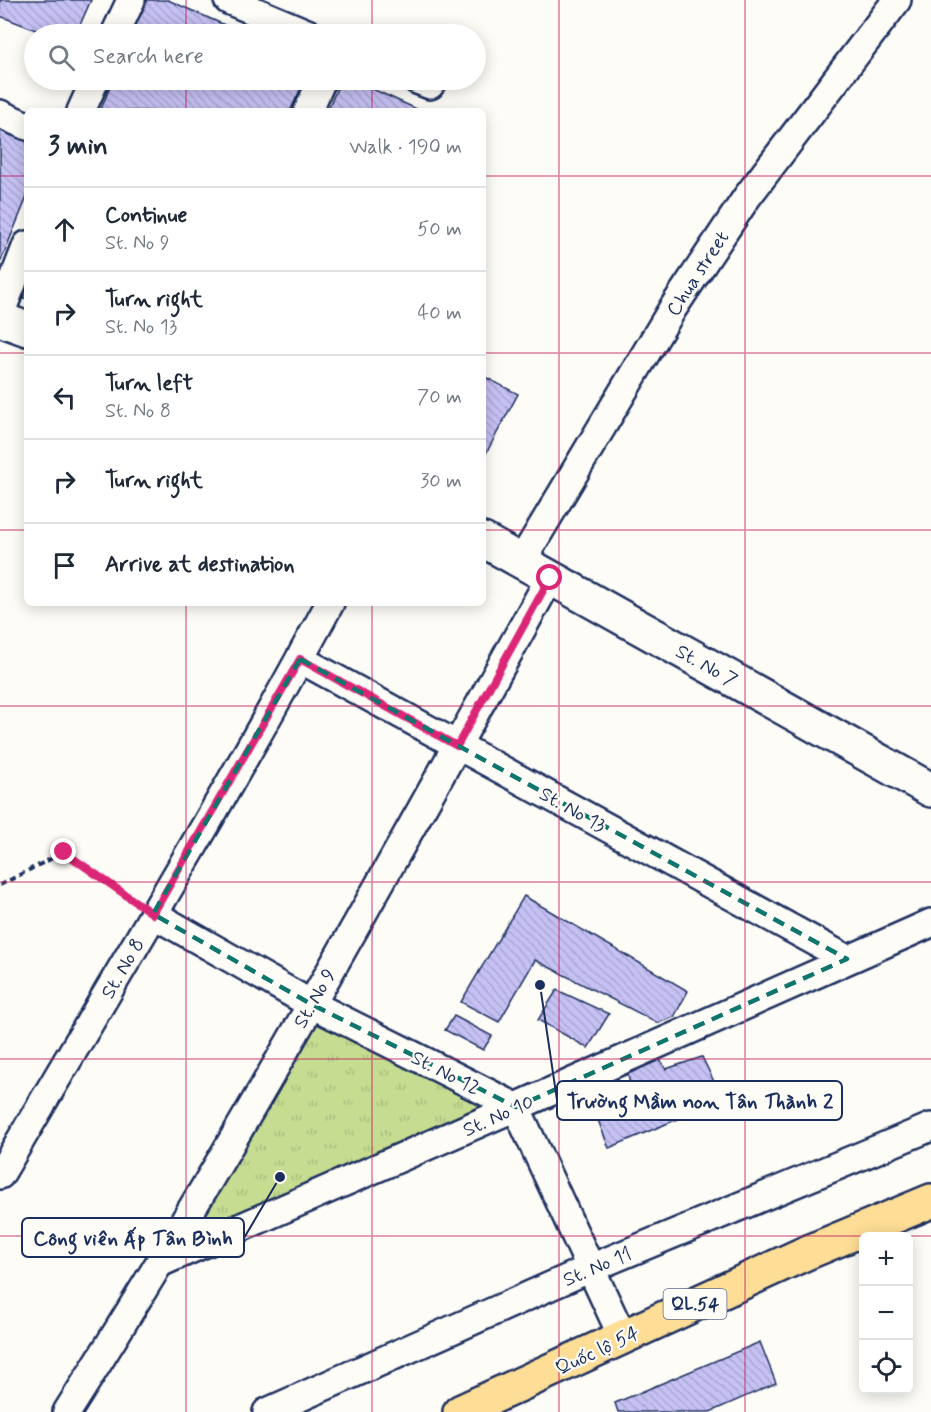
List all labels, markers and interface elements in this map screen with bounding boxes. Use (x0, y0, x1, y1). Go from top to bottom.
search box (24, 24, 486, 90)
icon: search (45, 41, 78, 74)
text: Search here (93, 43, 204, 71)
text: 3 min (48, 130, 108, 164)
text: Walk · 190 m (349, 134, 462, 161)
text: Continue (105, 202, 187, 230)
icon: ahead (48, 213, 81, 246)
text: 50 m (417, 216, 462, 243)
street label: Chua street (661, 226, 736, 322)
text: St. No 9 (105, 230, 170, 257)
text: Turn right (105, 286, 203, 314)
icon: right (48, 297, 81, 330)
text: 40 m (418, 300, 462, 327)
text: St. No 13 (105, 314, 177, 341)
text: Turn left (105, 370, 193, 398)
icon: left (48, 381, 81, 414)
text: 70 m (417, 384, 462, 411)
text: St. No 8 (105, 398, 171, 425)
icon: right (48, 465, 81, 498)
text: Turn right (105, 467, 203, 495)
text: 30 m (420, 468, 462, 495)
icon: arrive (48, 549, 81, 582)
text: Arrive at destination (105, 551, 295, 579)
route start (536, 564, 562, 590)
street label: St. No 7 (670, 638, 742, 694)
street label: St. No 13 (534, 781, 610, 840)
route end (50, 838, 76, 864)
street label: St. No 8 (95, 933, 152, 1004)
street label: St. No 9 (287, 964, 343, 1033)
street label: St. No 12 (406, 1044, 485, 1102)
callout: Trường Mầm non Tân Thành 2 (557, 1081, 842, 1120)
text: Trường Mầm non Tân Thành 2 (567, 1088, 834, 1118)
street label: St. No 10 (459, 1089, 538, 1144)
callout: Công viên Ấp Tân Bình (22, 1218, 244, 1257)
text: Công viên Ấp Tân Bình (33, 1225, 233, 1255)
map controls (859, 1232, 913, 1394)
button: + (859, 1232, 913, 1286)
street label: St. No 11 (559, 1241, 636, 1294)
button: − (859, 1286, 913, 1340)
road number: QL.54 (664, 1289, 726, 1319)
street label: Quốc lộ 54 (551, 1320, 644, 1383)
button: locate (859, 1340, 913, 1394)

